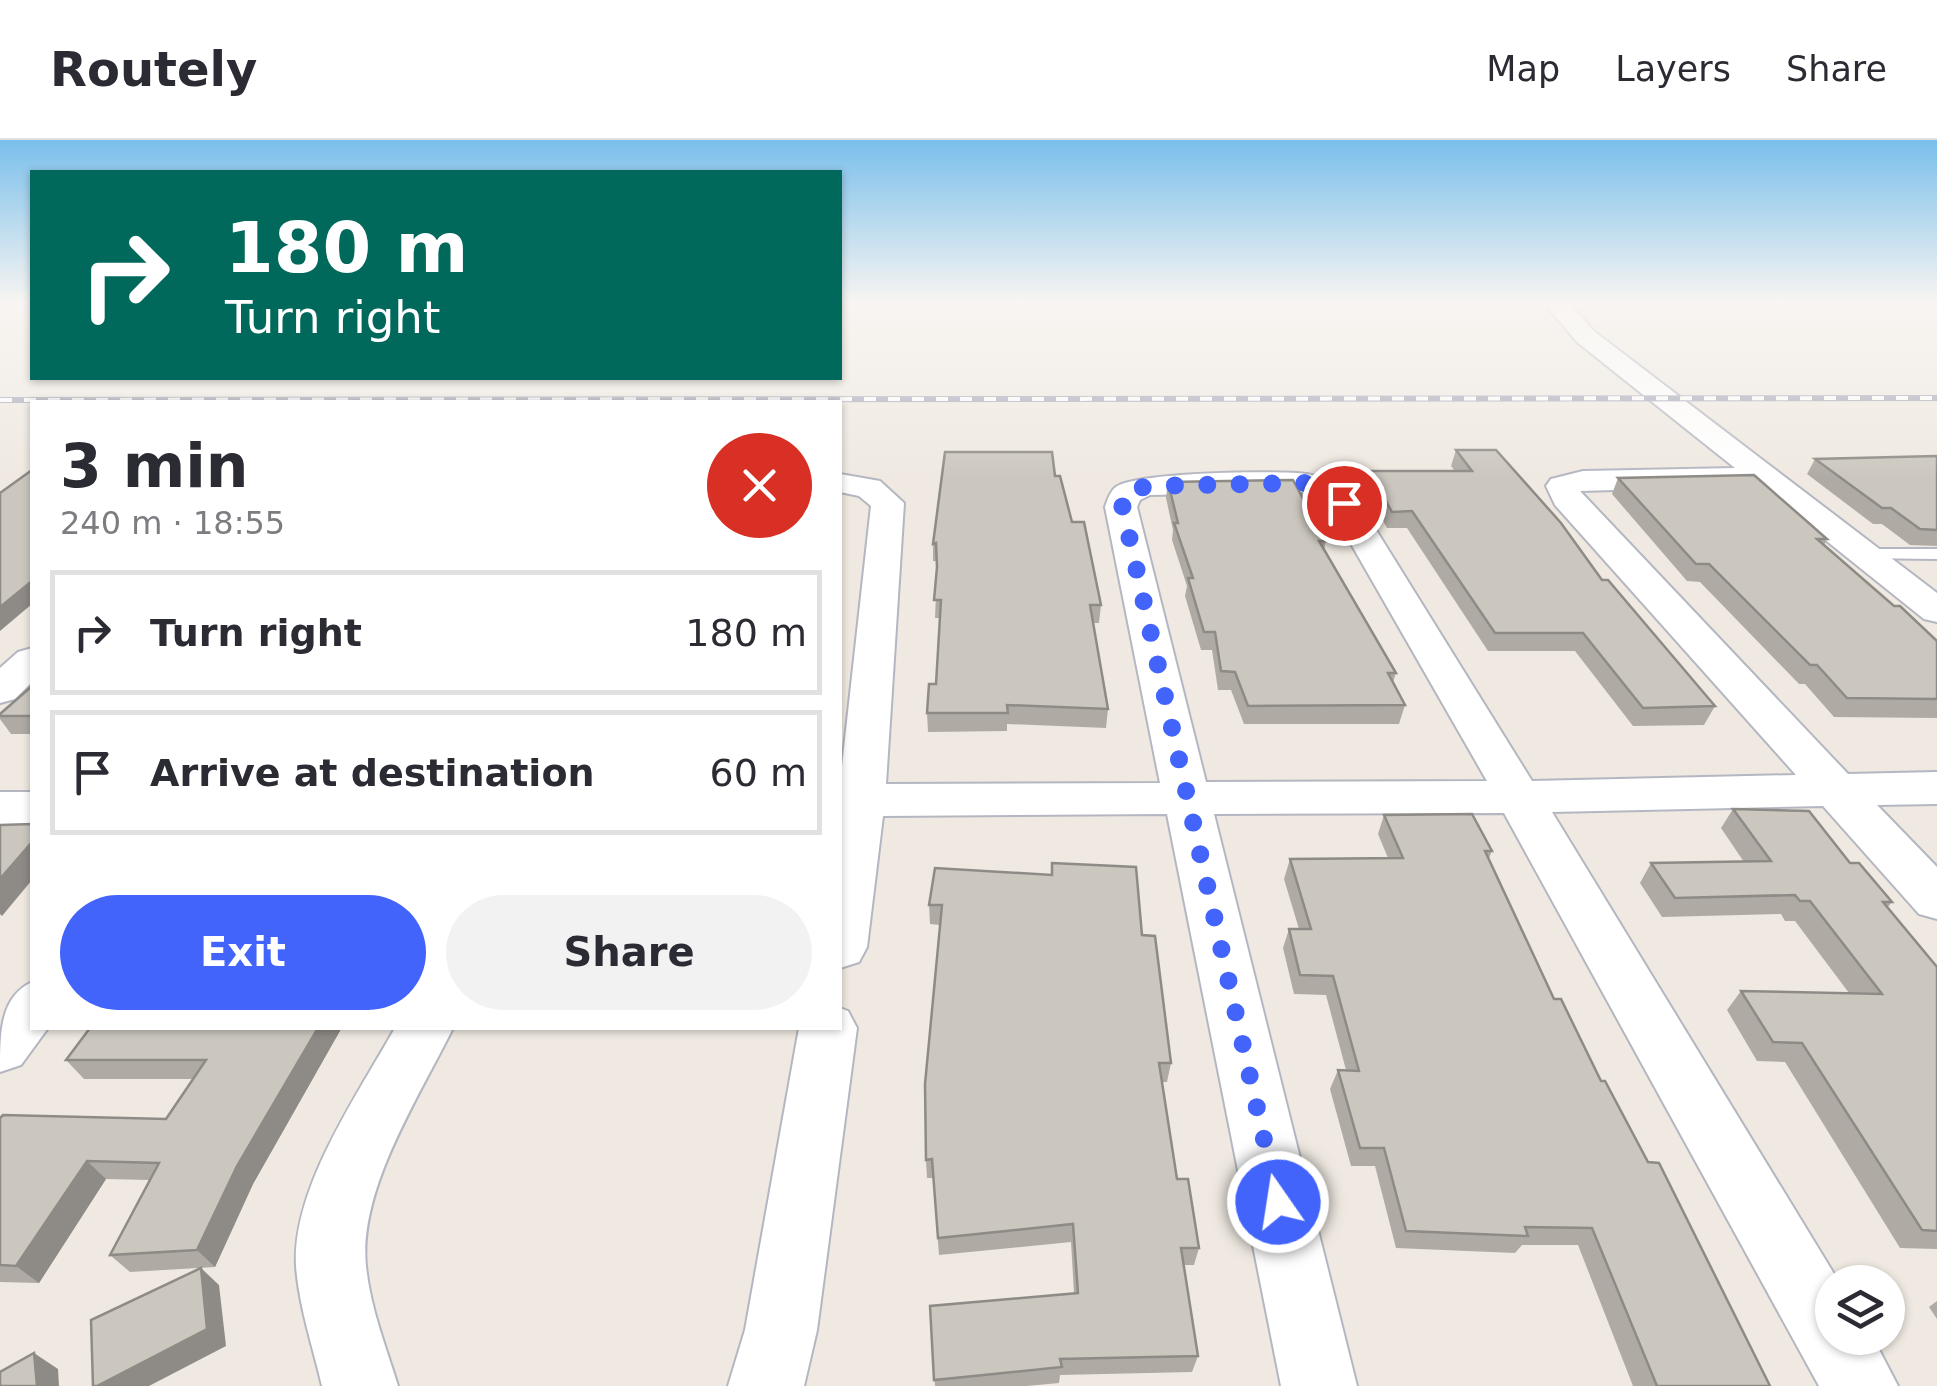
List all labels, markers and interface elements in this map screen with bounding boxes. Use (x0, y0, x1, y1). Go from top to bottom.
text: Routely (50, 41, 257, 97)
text: Map (1486, 49, 1560, 89)
text: Layers (1615, 49, 1731, 89)
text: Share (1786, 49, 1887, 89)
text: 180 m (225, 207, 468, 289)
icon: right (60, 210, 190, 340)
text: Turn right (225, 291, 440, 344)
text: 3 min (60, 431, 248, 501)
button: close (707, 433, 812, 538)
pin (1302, 461, 1387, 546)
icon: arrive (1317, 476, 1372, 531)
text: 240 m · 18:55 (60, 504, 285, 542)
icon: right (65, 605, 120, 660)
text: Turn right (150, 611, 362, 655)
text: 180 m (685, 611, 807, 655)
icon: arrive (65, 745, 120, 800)
text: Arrive at destination (150, 751, 595, 795)
text: 60 m (710, 751, 807, 795)
button: Exit (60, 895, 426, 1010)
button: Share (446, 895, 812, 1010)
position arrow (1226, 1150, 1330, 1254)
map controls (1815, 1265, 1905, 1355)
button: layers (1815, 1265, 1905, 1355)

